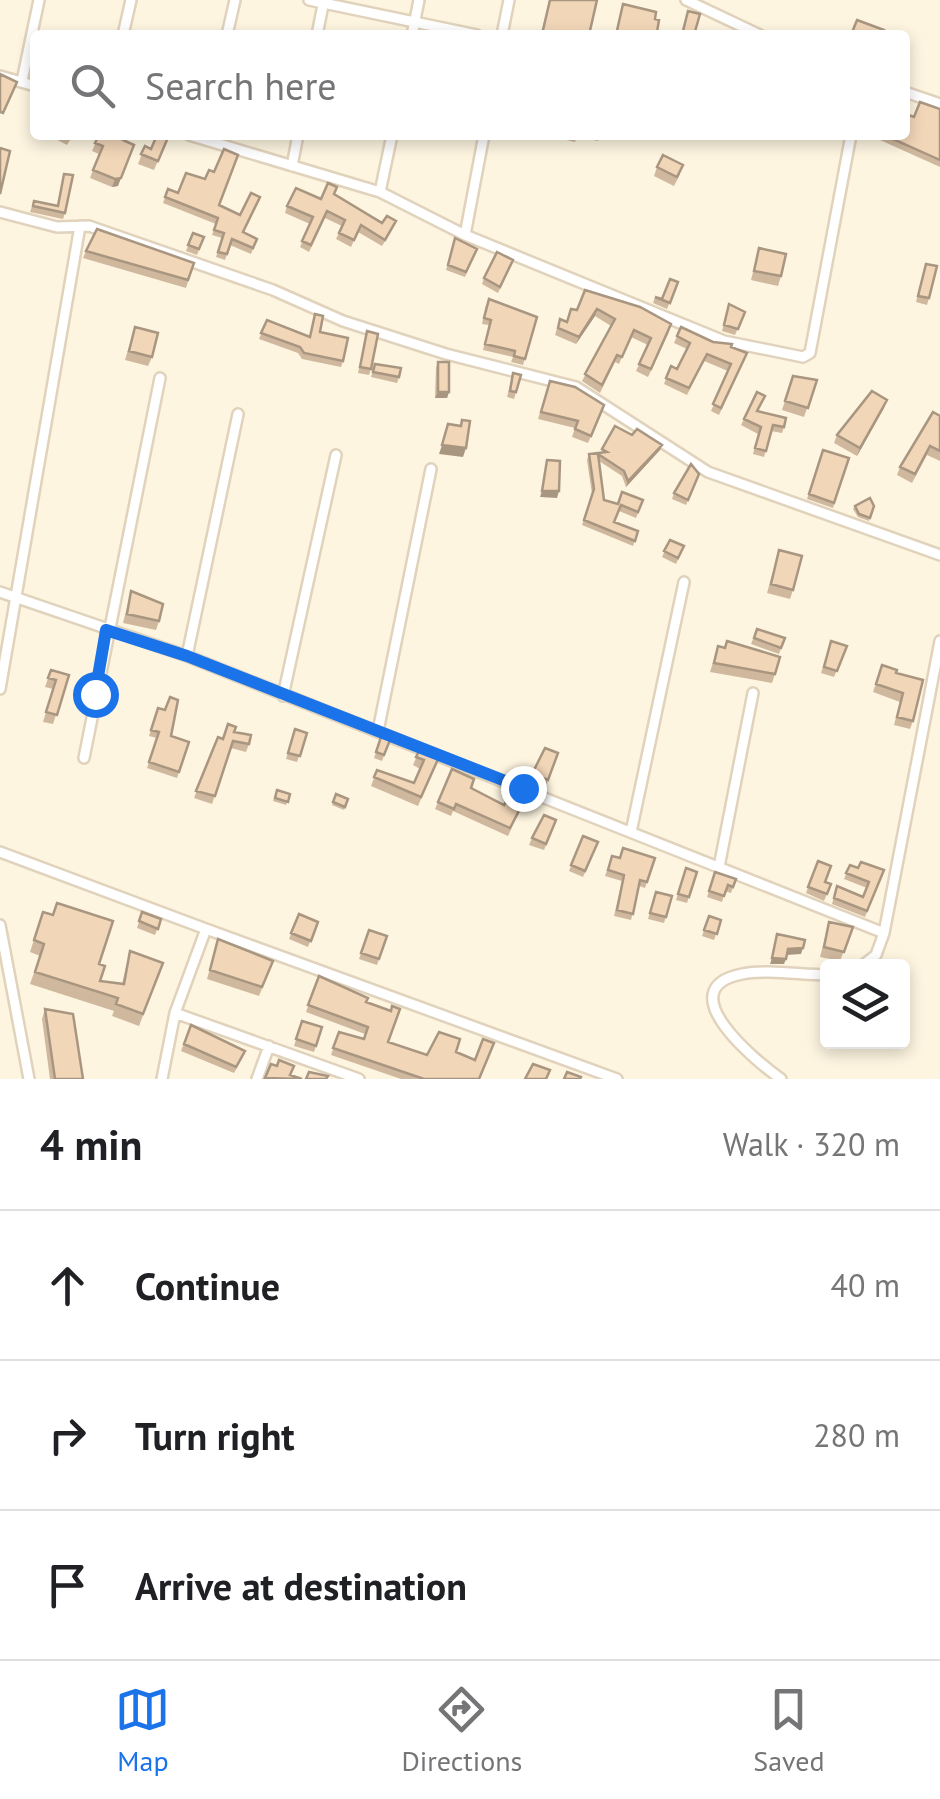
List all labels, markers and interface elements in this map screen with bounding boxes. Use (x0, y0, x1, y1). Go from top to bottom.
search box (30, 30, 910, 140)
icon: search (65, 58, 120, 113)
text: Search here (145, 61, 337, 110)
route start (73, 672, 119, 718)
route end (501, 766, 547, 812)
map controls (820, 959, 910, 1049)
button: layers (820, 959, 910, 1049)
text: 4 min (40, 1117, 142, 1172)
text: Walk · 320 m (723, 1123, 900, 1165)
icon: ahead (40, 1258, 95, 1313)
text: Continue (135, 1261, 280, 1310)
text: 40 m (831, 1264, 900, 1306)
icon: right (40, 1408, 95, 1463)
text: Turn right (135, 1411, 295, 1460)
text: 280 m (813, 1414, 900, 1456)
icon: arrive (40, 1558, 95, 1613)
text: Arrive at destination (135, 1561, 467, 1610)
tab: Map (115, 1682, 170, 1779)
tab: Directions (401, 1682, 522, 1779)
tab: Saved (753, 1682, 825, 1779)

